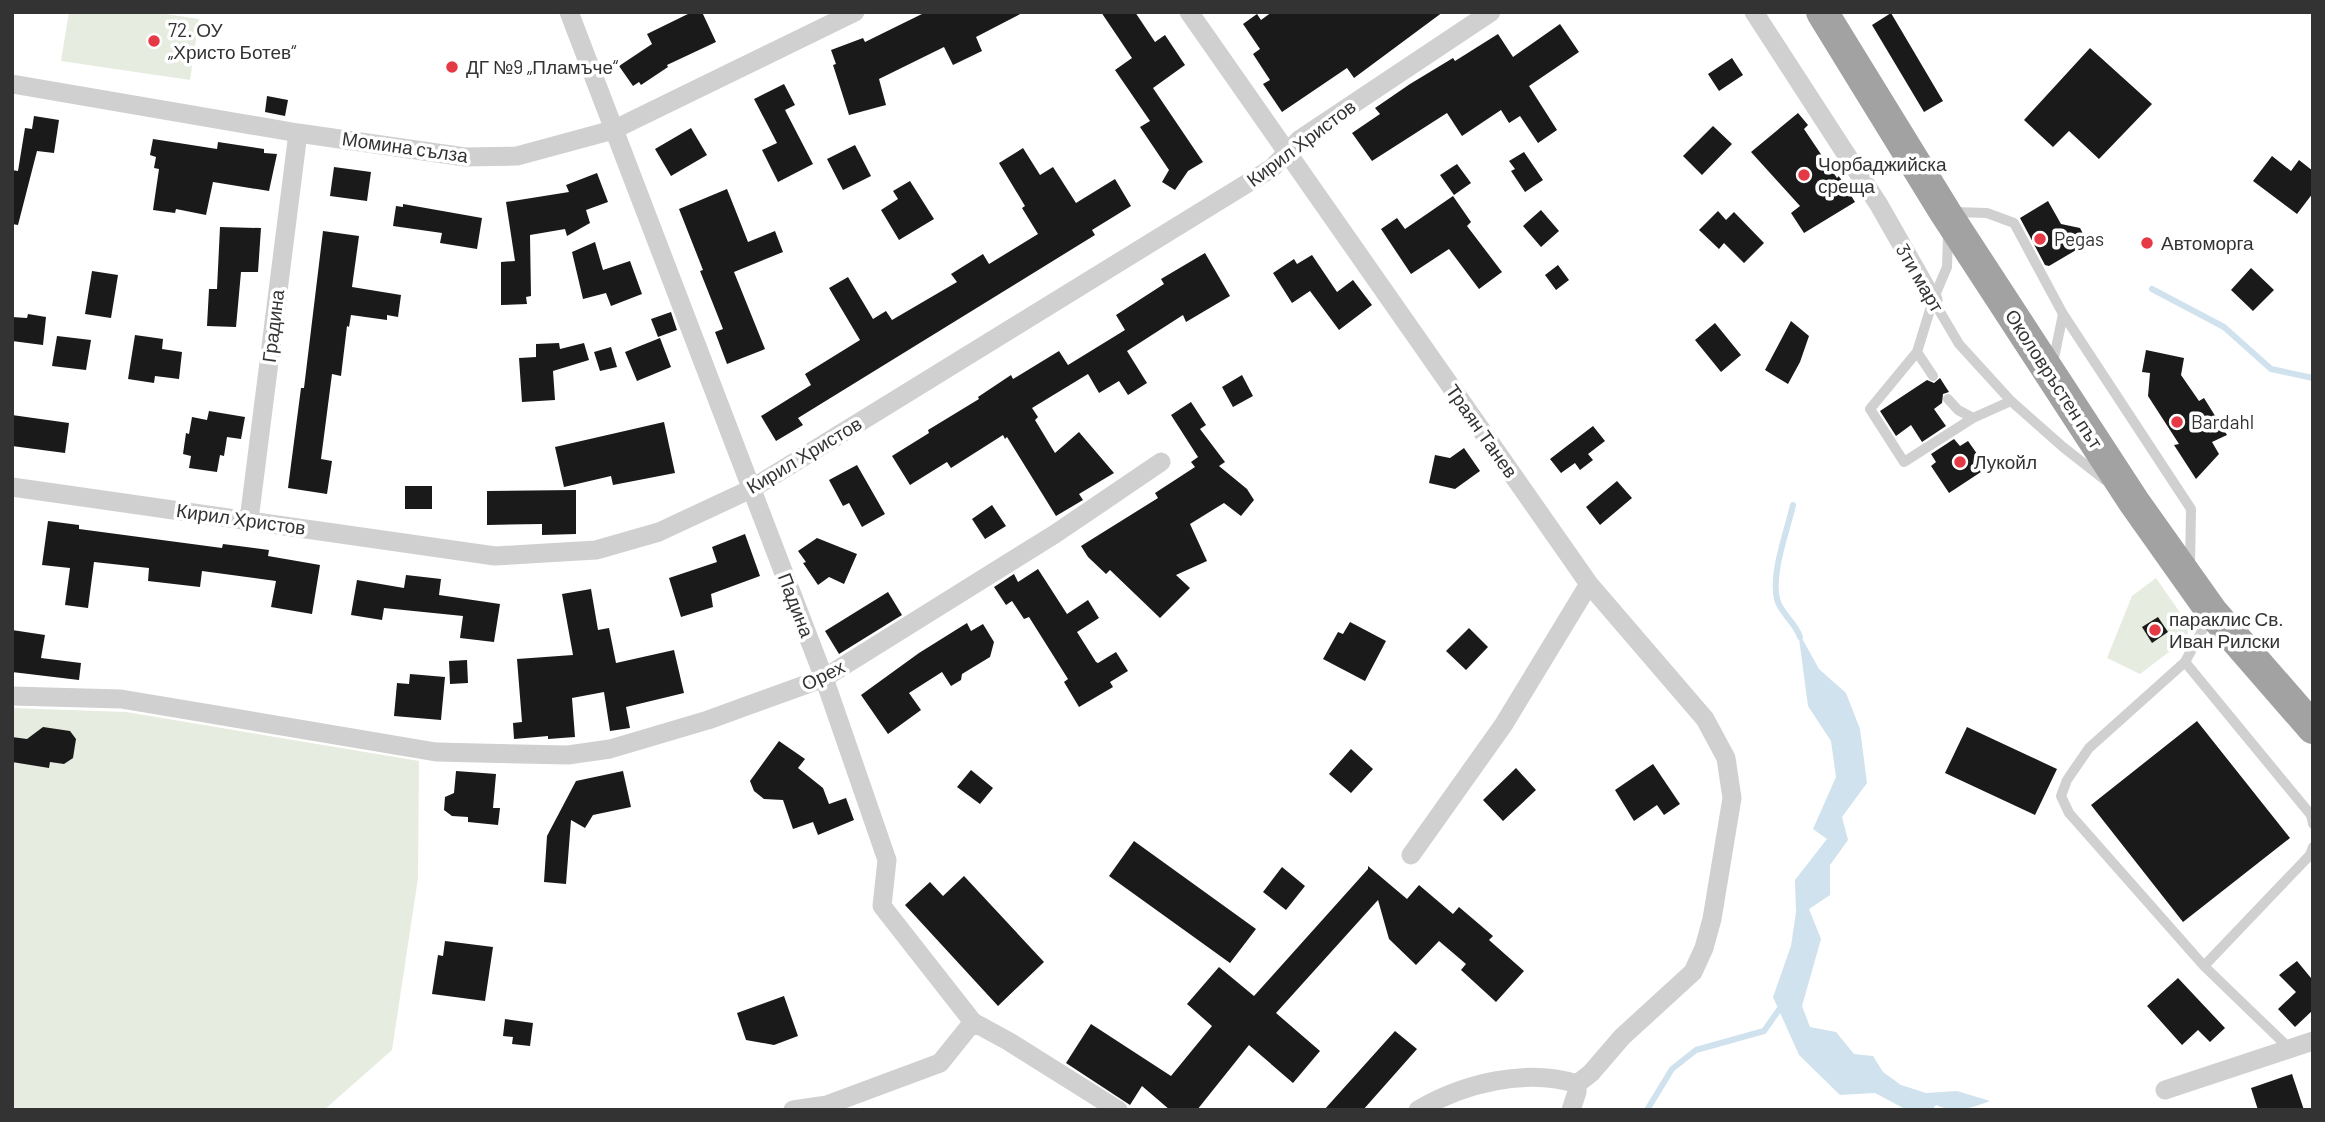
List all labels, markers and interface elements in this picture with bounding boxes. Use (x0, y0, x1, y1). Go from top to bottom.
place label: 72. ОУ „Христо Ботев“ (168, 18, 297, 63)
marker: 72. ОУ „Христо Ботев“ (146, 33, 162, 49)
place label: ДГ №9 „Пламъче“ (466, 55, 619, 78)
marker: ДГ №9 „Пламъче“ (444, 59, 460, 75)
street label: Кирил Христов (1242, 94, 1360, 191)
street label: Момина сълза (341, 126, 470, 167)
place label: Чорбаджийска среща (1818, 152, 1947, 197)
marker: Чорбаджийска среща (1796, 167, 1812, 183)
place label: Pegas (2054, 227, 2104, 250)
marker: Pegas (2032, 231, 2048, 247)
place label: Автоморга (2161, 231, 2254, 254)
marker: Автоморга (2139, 235, 2155, 251)
street label: 3ти март (1892, 239, 1949, 316)
street label: Градина (257, 288, 288, 364)
street label: Околовръстен път (2001, 305, 2108, 453)
street label: Траян Танев (1442, 380, 1523, 482)
place label: Bardahl (2191, 410, 2254, 433)
street label: Кирил Христов (742, 411, 865, 498)
marker: Bardahl (2169, 414, 2185, 430)
place label: Лукойл (1974, 450, 2037, 473)
marker: Лукойл (1952, 454, 1968, 470)
street label: Кирил Христов (175, 498, 307, 539)
street label: Падина (774, 569, 819, 641)
place label: параклис Св. Иван Рилски (2169, 607, 2284, 652)
marker: параклис Св. Иван Рилски (2147, 622, 2163, 638)
street label: Орех (798, 654, 848, 695)

